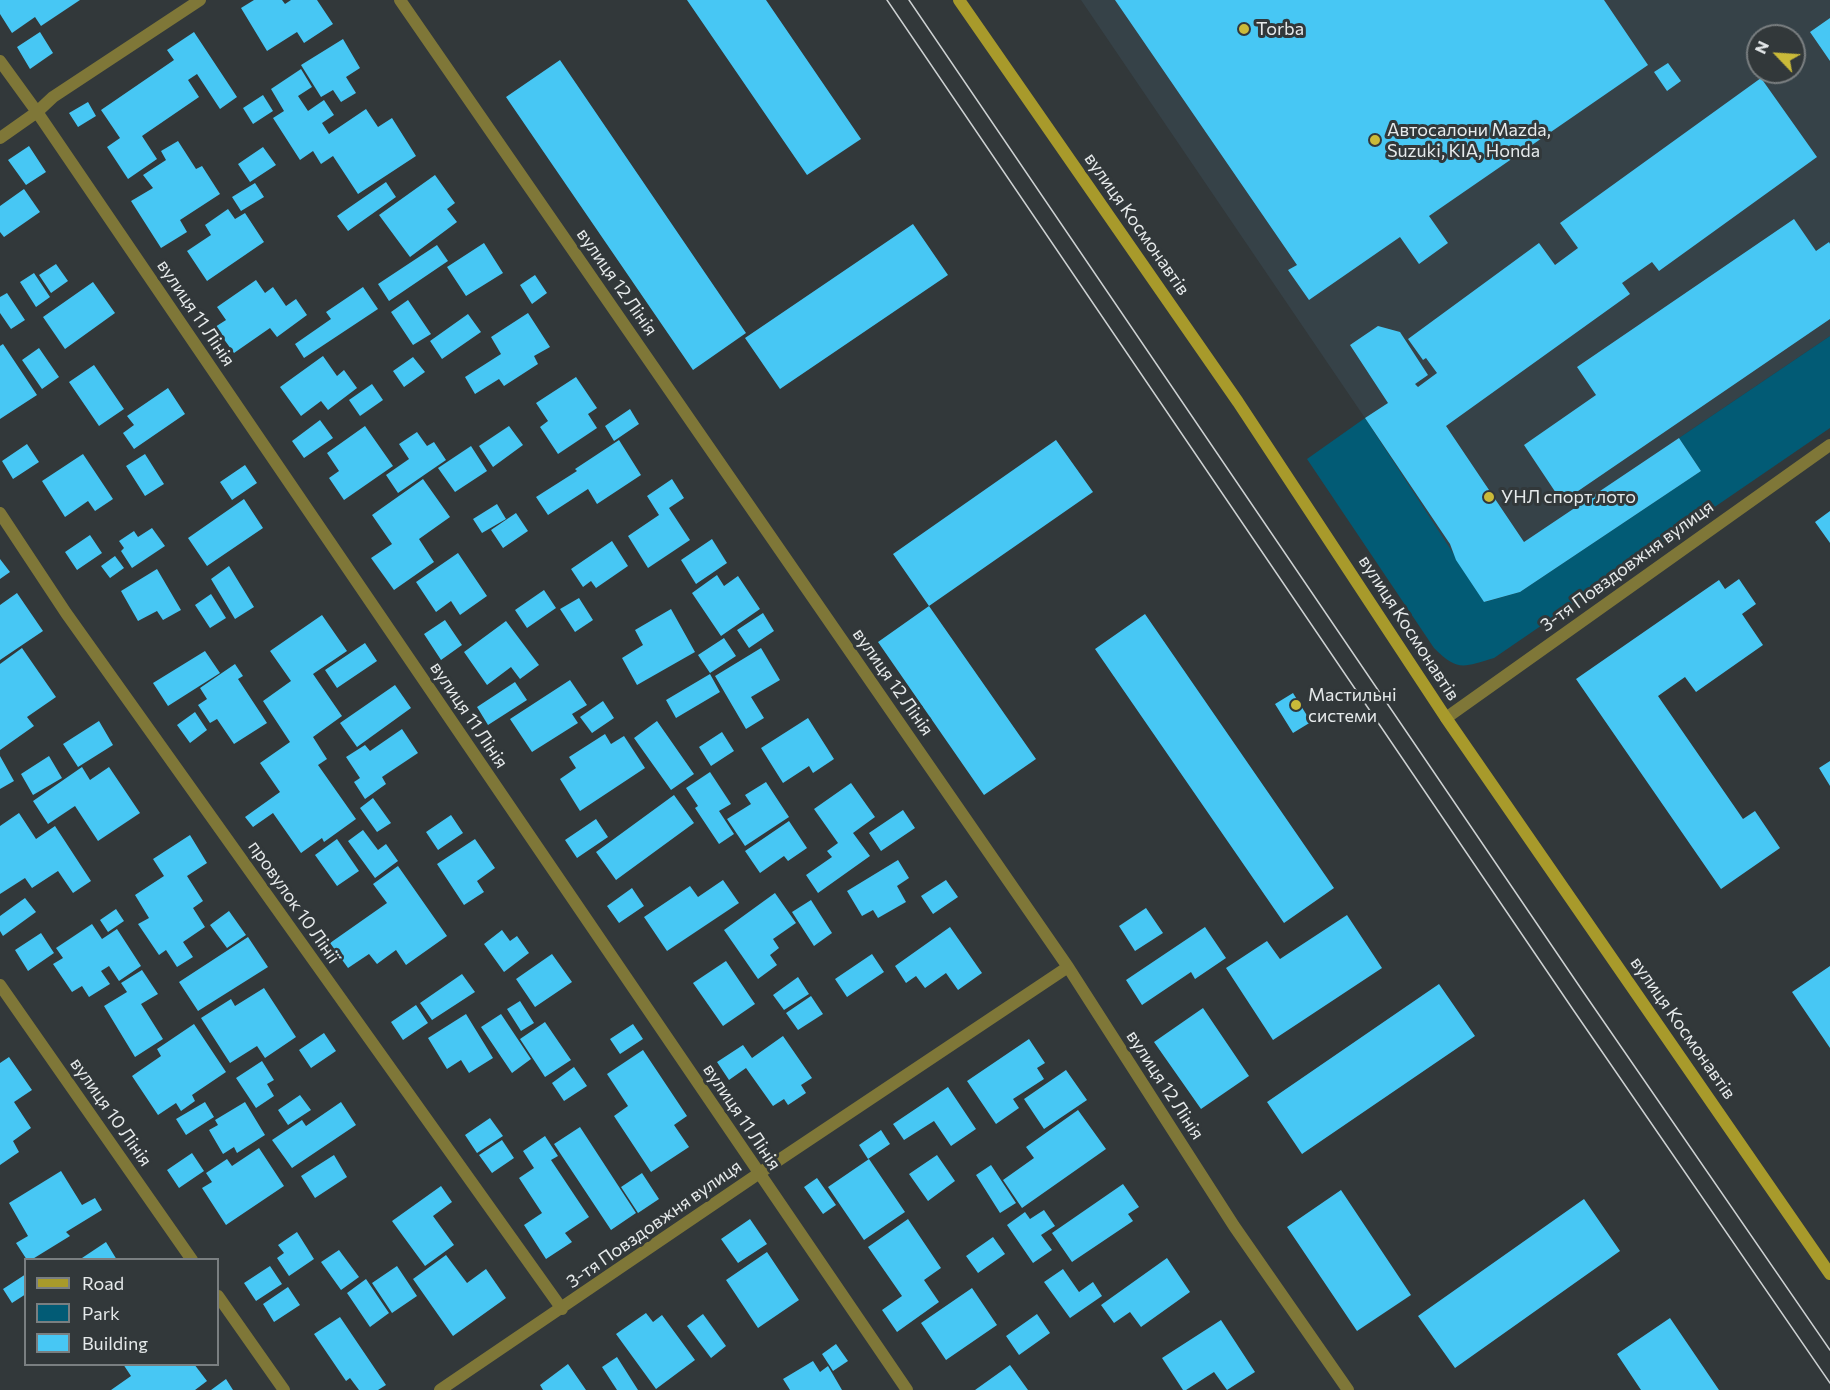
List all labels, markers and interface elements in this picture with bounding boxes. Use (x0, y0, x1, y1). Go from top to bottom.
place label: Torba (1256, 18, 1304, 40)
marker: Torba (1237, 22, 1251, 36)
north arrow (1746, 24, 1806, 84)
text: N (1750, 38, 1772, 56)
place label: Автосалони Mazda, Suzuki, KIA, Honda (1387, 119, 1551, 162)
marker: Автосалони Mazda, Suzuki, KIA, Honda (1368, 133, 1382, 147)
street label: вулиця Космонавтів (1080, 149, 1194, 299)
street label: вулиця 12 Лінія (572, 224, 662, 340)
street label: вулиця 11 Лінія (152, 256, 240, 370)
place label: УНЛ спорт лото (1501, 486, 1636, 508)
marker: УНЛ спорт лото (1482, 490, 1496, 504)
street label: 3-тя Повздовжня вулиця (1536, 496, 1718, 636)
street label: вулиця Космонавтів (1354, 551, 1464, 705)
street label: вулиця 12 Лінія (848, 624, 938, 740)
street label: вулиця 11 Лінія (425, 658, 513, 772)
place label: Мастильні системи (1308, 684, 1397, 726)
marker: Мастильні системи (1289, 698, 1303, 712)
street label: провулок 10 Лінії (244, 837, 344, 967)
street label: вулиця Космонавтів (1626, 953, 1740, 1103)
street label: вулиця 12 Лінія (1122, 1026, 1208, 1144)
street label: вулиця 10 Лінія (66, 1054, 156, 1170)
street label: вулиця 11 Лінія (698, 1060, 786, 1174)
street label: 3-тя Повздовжня вулиця (562, 1155, 746, 1293)
legend (24, 1258, 219, 1366)
text: Road (82, 1272, 124, 1294)
text: Park (82, 1302, 120, 1324)
text: Building (82, 1332, 148, 1354)

